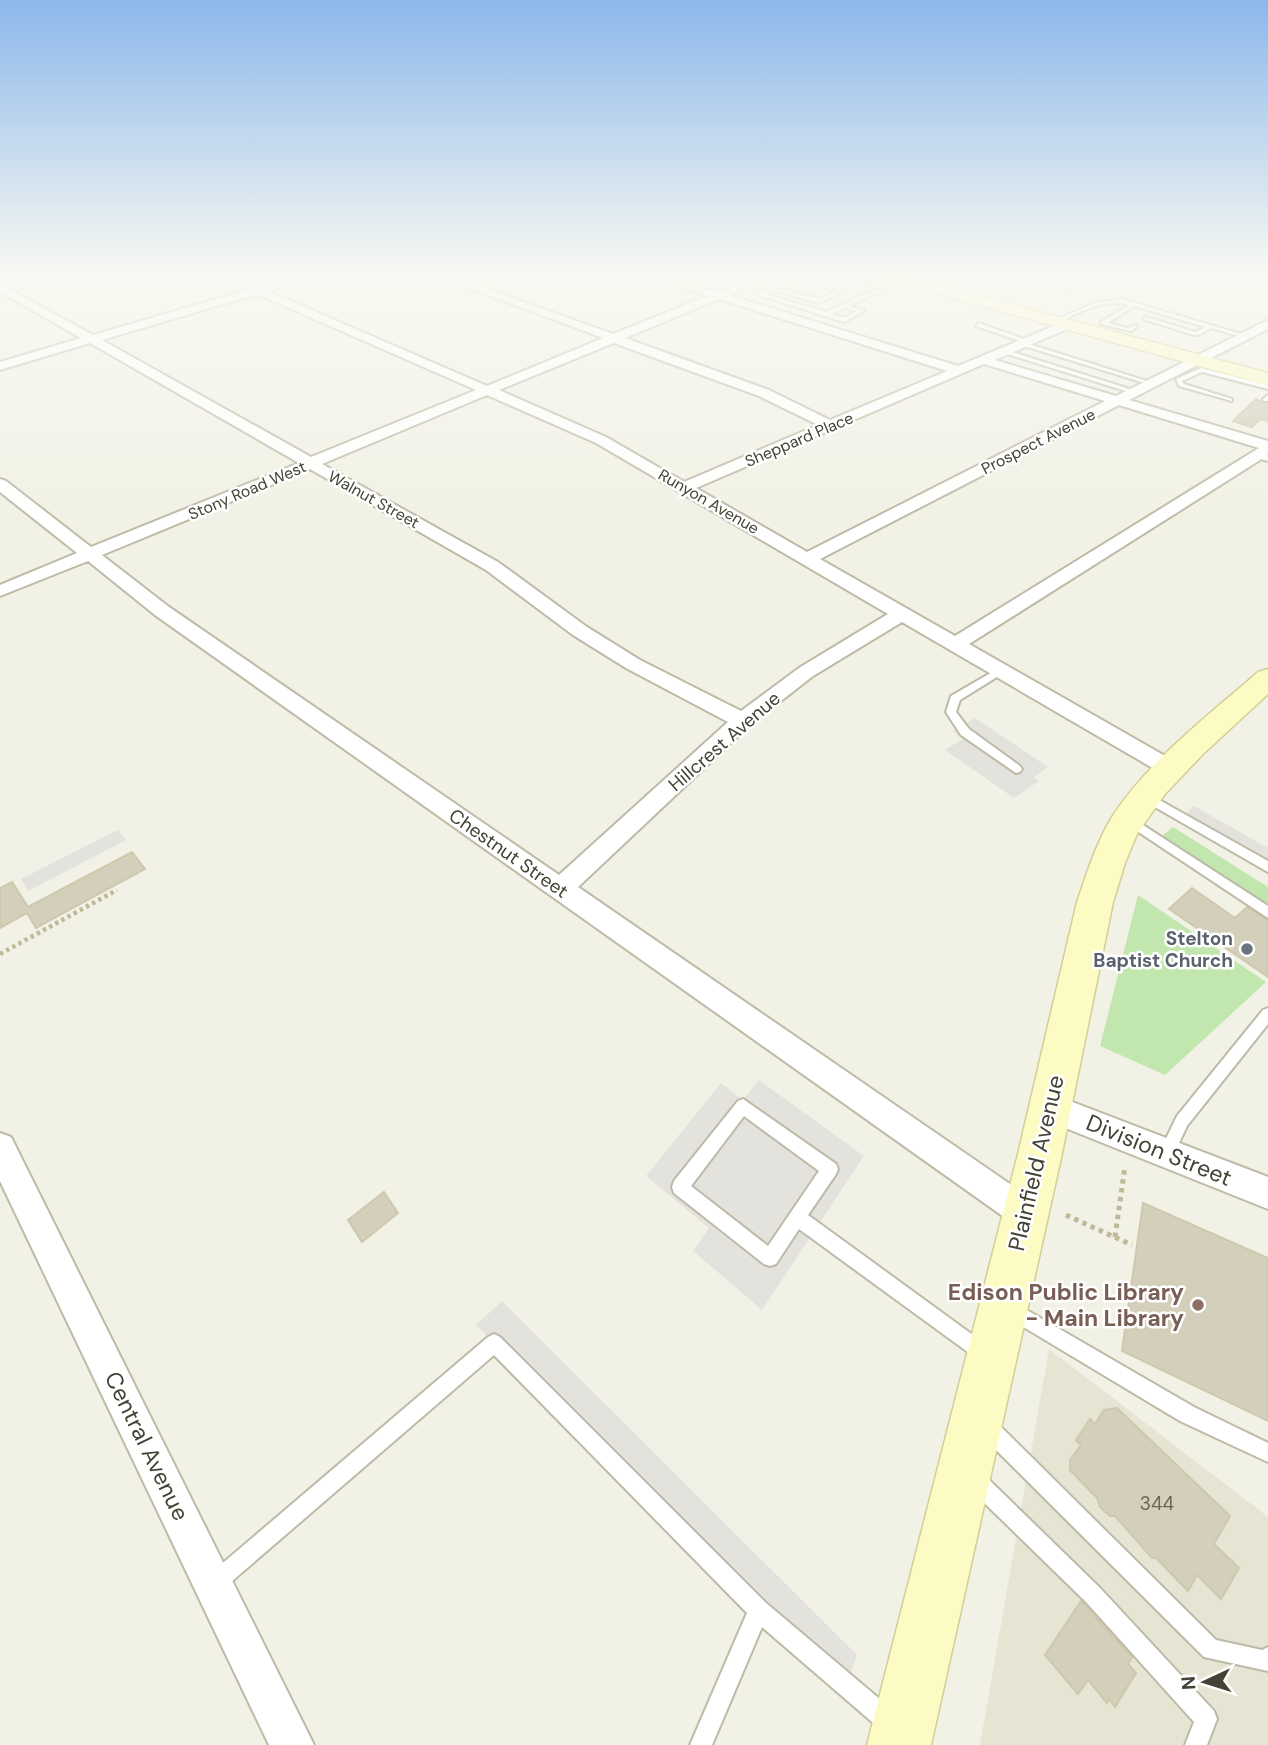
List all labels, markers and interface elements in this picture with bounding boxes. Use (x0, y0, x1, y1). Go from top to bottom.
street label: Prospect Avenue (978, 404, 1099, 479)
street label: Sheppard Place (742, 407, 857, 472)
street label: Stony Road West (185, 456, 309, 525)
street label: Runyon Avenue (655, 464, 763, 539)
street label: Walnut Street (324, 466, 423, 533)
street label: Hillcrest Avenue (663, 686, 786, 797)
street label: Chestnut Street (444, 803, 573, 904)
place label: Stelton Baptist Church (1093, 926, 1233, 973)
marker: Stelton Baptist Church (1239, 941, 1255, 957)
street label: Plainfield Avenue (1001, 1072, 1071, 1254)
street label: Division Street (1082, 1107, 1236, 1193)
place label: Edison Public Library - Main Library (948, 1277, 1184, 1333)
marker: Edison Public Library - Main Library (1190, 1297, 1206, 1313)
street label: Central Avenue (98, 1367, 196, 1525)
house number: 344 (1140, 1491, 1174, 1516)
north arrow (1170, 1647, 1240, 1717)
text: N (1176, 1675, 1201, 1691)

